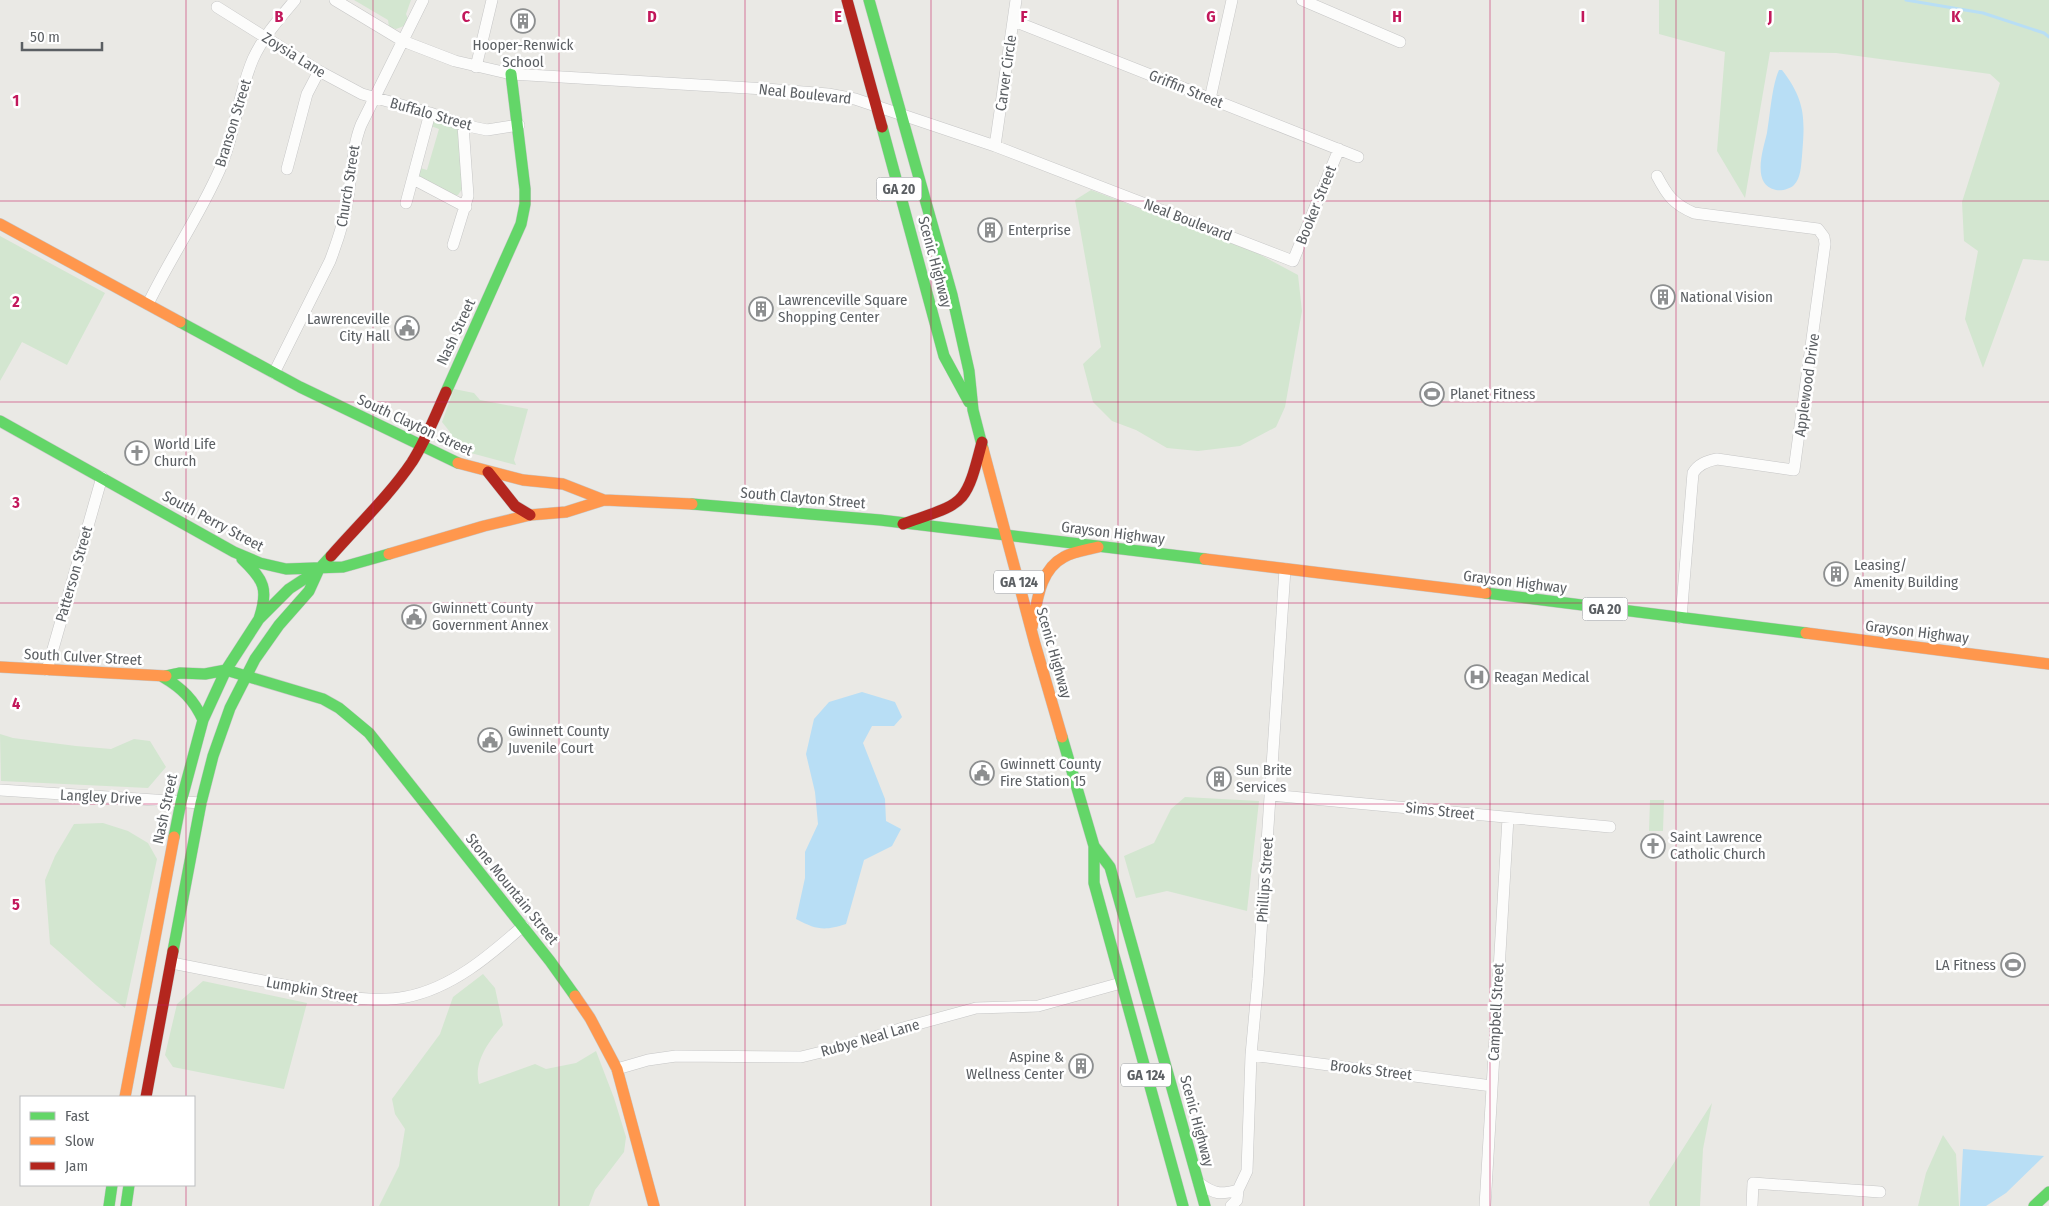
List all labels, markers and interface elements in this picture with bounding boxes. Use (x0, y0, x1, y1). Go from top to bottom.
text: B (275, 7, 284, 26)
text: C (462, 7, 471, 26)
text: D (647, 7, 657, 26)
text: E (834, 7, 842, 26)
text: F (1020, 7, 1028, 26)
text: G (1206, 7, 1216, 26)
text: H (1392, 7, 1402, 26)
text: I (1581, 7, 1585, 26)
text: J (1767, 7, 1772, 26)
text: K (1951, 7, 1961, 26)
building icon: Hooper-Renwick School (510, 8, 536, 34)
scale bar (22, 20, 102, 52)
text: 50 m (30, 28, 60, 46)
street label: Zoysia Lane (259, 28, 329, 82)
street label: Carver Circle (992, 34, 1020, 112)
place label: Hooper-Renwick School (473, 36, 573, 71)
street label: Griffin Street (1146, 66, 1226, 112)
street label: Branson Street (211, 77, 255, 169)
street label: Neal Boulevard (758, 80, 852, 108)
text: 1 (13, 91, 19, 110)
street label: Buffalo Street (388, 94, 474, 134)
street label: Church Street (333, 144, 363, 228)
street label: Booker Street (1292, 163, 1340, 247)
road number: GA 20 (876, 178, 922, 200)
street label: Neal Boulevard (1141, 195, 1235, 245)
street label: Scenic Highway (914, 214, 956, 310)
building icon: Enterprise (977, 217, 1003, 243)
place label: Enterprise (1008, 221, 1071, 239)
building icon: National Vision (1650, 284, 1676, 310)
place label: National Vision (1680, 288, 1773, 306)
place label: Lawrenceville Square Shopping Center (778, 291, 907, 326)
text: 2 (11, 292, 20, 311)
street label: Nash Street (433, 296, 479, 368)
building icon: Lawrenceville Square Shopping Center (748, 296, 774, 322)
place label: Lawrenceville City Hall (307, 310, 390, 345)
public building icon: Lawrenceville City Hall (394, 315, 420, 341)
street label: Applewood Drive (1791, 332, 1823, 438)
sports icon: Planet Fitness (1419, 381, 1445, 407)
place label: Planet Fitness (1450, 385, 1535, 403)
street label: South Clayton Street (354, 390, 476, 460)
place label: World Life Church (154, 435, 216, 470)
church icon: World Life Church (124, 440, 150, 466)
street label: South Clayton Street (740, 484, 866, 512)
street label: South Perry Street (159, 487, 267, 555)
text: 3 (11, 493, 20, 512)
street label: Grayson Highway (1060, 518, 1166, 548)
street label: Patterson Street (52, 524, 96, 624)
place label: Leasing/ Amenity Building (1854, 556, 1958, 591)
building icon: Leasing/ Amenity Building (1823, 561, 1849, 587)
street label: Grayson Highway (1462, 567, 1568, 597)
road number: GA 124 (994, 570, 1044, 594)
road number: GA 20 (1582, 598, 1628, 620)
place label: Gwinnett County Government Annex (432, 599, 549, 634)
public building icon: Gwinnett County Government Annex (401, 604, 427, 630)
street label: Scenic Highway (1032, 605, 1076, 701)
street label: Grayson Highway (1864, 617, 1970, 647)
street label: South Culver Street (24, 645, 143, 669)
hospital icon: Reagan Medical (1464, 664, 1490, 690)
place label: Reagan Medical (1494, 668, 1589, 686)
text: 4 (12, 694, 20, 713)
place label: Gwinnett County Juvenile Court (508, 722, 610, 757)
public building icon: Gwinnett County Juvenile Court (477, 727, 503, 753)
place label: Gwinnett County Fire Station 15 (1000, 755, 1102, 790)
public building icon: Gwinnett County Fire Station 15 (969, 760, 995, 786)
place label: Sun Brite Services (1236, 761, 1292, 796)
building icon: Sun Brite Services (1206, 766, 1232, 792)
street label: Nash Street (149, 772, 181, 846)
street label: Langley Drive (60, 786, 142, 808)
street label: Sims Street (1404, 798, 1476, 824)
place label: Saint Lawrence Catholic Church (1670, 828, 1766, 863)
street label: Stone Mountain Street (462, 830, 562, 948)
church icon: Saint Lawrence Catholic Church (1640, 833, 1666, 859)
street label: Phillips Street (1253, 837, 1277, 923)
text: 5 (12, 895, 20, 914)
sports icon: LA Fitness (2000, 952, 2026, 978)
place label: LA Fitness (1935, 956, 1996, 974)
street label: Campbell Street (1484, 962, 1508, 1061)
street label: Lumpkin Street (265, 973, 359, 1007)
street label: Rubye Neal Lane (819, 1015, 921, 1061)
place label: Aspine & Wellness Center (966, 1048, 1065, 1083)
building icon: Aspine & Wellness Center (1068, 1053, 1094, 1079)
street label: Brooks Street (1329, 1056, 1413, 1084)
road number: GA 124 (1121, 1064, 1171, 1086)
street label: Scenic Highway (1176, 1073, 1218, 1169)
legend (20, 1096, 195, 1186)
text: Fast (65, 1107, 89, 1125)
text: Slow (65, 1132, 94, 1150)
text: Jam (65, 1157, 88, 1175)

